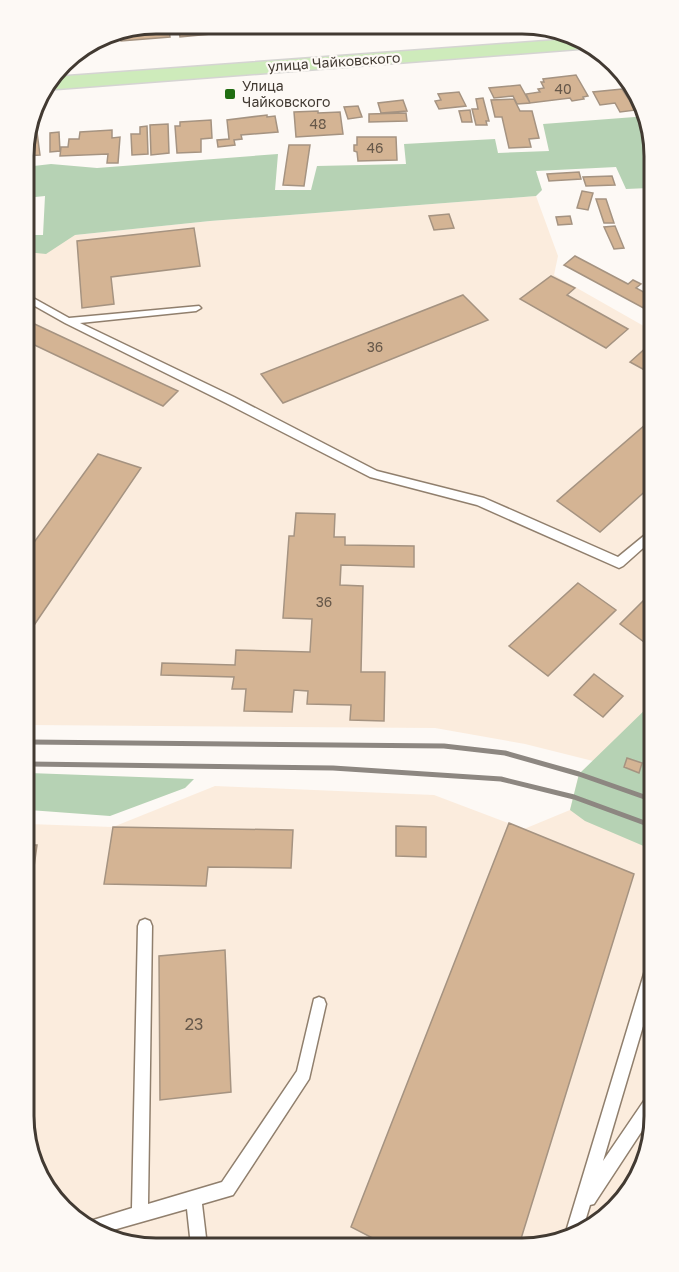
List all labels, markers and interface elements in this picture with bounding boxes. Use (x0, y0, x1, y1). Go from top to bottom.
street label: улица Чайковского (267, 48, 401, 75)
place label: Улица Чайковского (242, 77, 330, 110)
house number: 40 (554, 80, 572, 97)
marker: Улица Чайковского (223, 87, 237, 101)
house number: 48 (309, 115, 327, 132)
house number: 46 (366, 139, 384, 156)
house number: 36 (367, 338, 383, 355)
house number: 36 (316, 593, 332, 610)
house number: 23 (185, 1014, 203, 1034)

